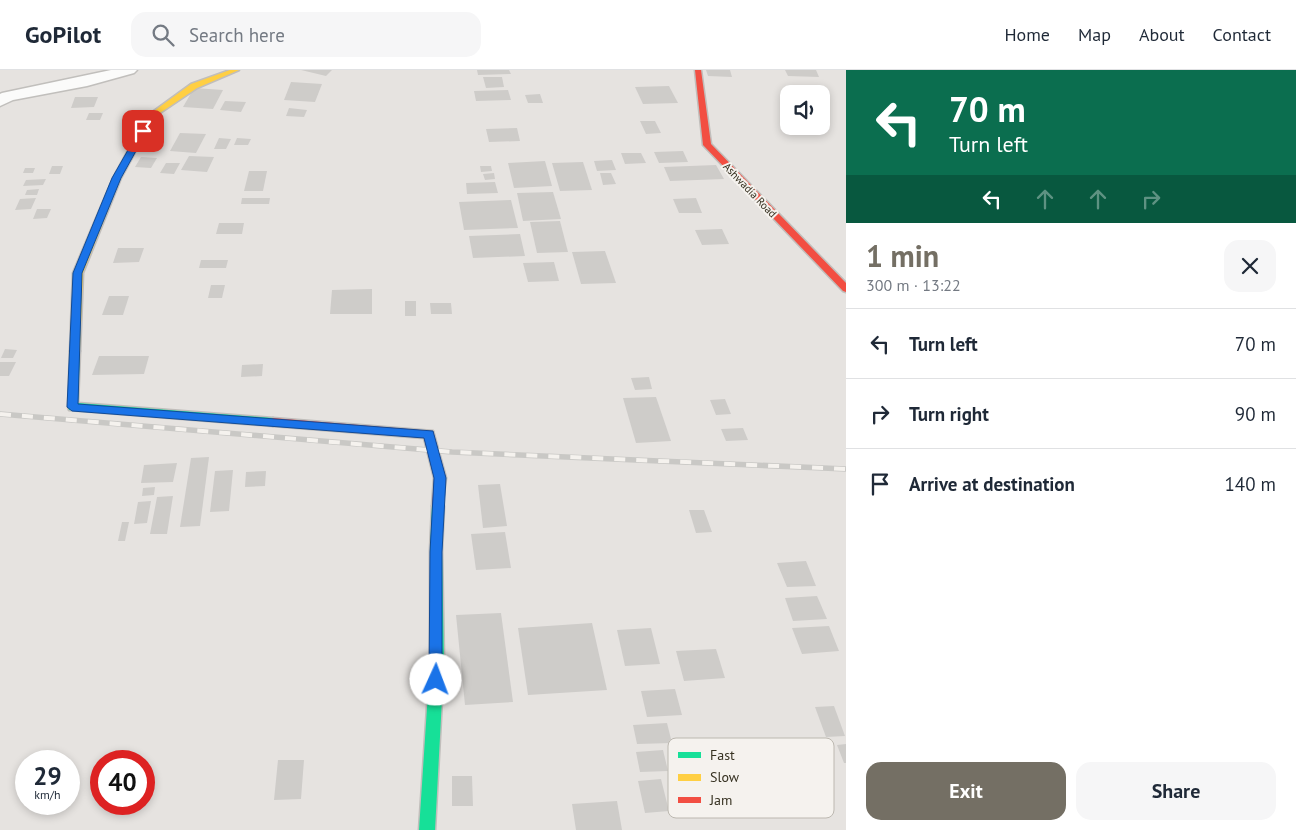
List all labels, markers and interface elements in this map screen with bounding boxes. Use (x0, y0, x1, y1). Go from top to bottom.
search box (131, 12, 481, 57)
text: GoPilot (25, 19, 101, 50)
icon: search (149, 21, 177, 49)
text: Search here (189, 23, 285, 47)
text: Home (1004, 23, 1050, 46)
text: Map (1078, 23, 1111, 46)
text: About (1139, 23, 1185, 46)
text: Contact (1213, 23, 1271, 46)
map controls (780, 85, 830, 135)
button: sound (780, 85, 830, 135)
text: 70 m (949, 86, 1026, 132)
icon: left (866, 90, 931, 155)
pin (122, 110, 164, 152)
icon: arrive (129, 117, 157, 145)
text: Turn left (949, 130, 1028, 158)
street label: Ashwadia Road (720, 160, 780, 221)
icon: left (978, 185, 1006, 213)
icon: ahead (1031, 185, 1059, 213)
icon: ahead (1084, 185, 1112, 213)
icon: right (1137, 185, 1165, 213)
text: 1 min (866, 236, 939, 275)
button: close (1224, 240, 1276, 292)
text: 300 m · 13:22 (866, 275, 961, 295)
icon: left (866, 330, 894, 358)
text: Turn left (909, 332, 978, 356)
text: 70 m (1235, 332, 1276, 356)
icon: right (866, 400, 894, 428)
text: Turn right (909, 402, 989, 426)
text: 90 m (1235, 402, 1276, 426)
icon: arrive (866, 470, 894, 498)
text: Arrive at destination (909, 472, 1075, 496)
text: 140 m (1224, 472, 1276, 496)
position arrow (409, 653, 461, 705)
legend (668, 738, 834, 818)
text: Fast (710, 746, 735, 764)
speed limit sign: 40 (90, 750, 155, 815)
text: 29 (33, 760, 62, 792)
button: Exit (866, 762, 1066, 820)
button: Share (1076, 762, 1276, 820)
text: Slow (710, 768, 740, 786)
text: km/h (34, 787, 61, 802)
text: Jam (709, 791, 732, 809)

